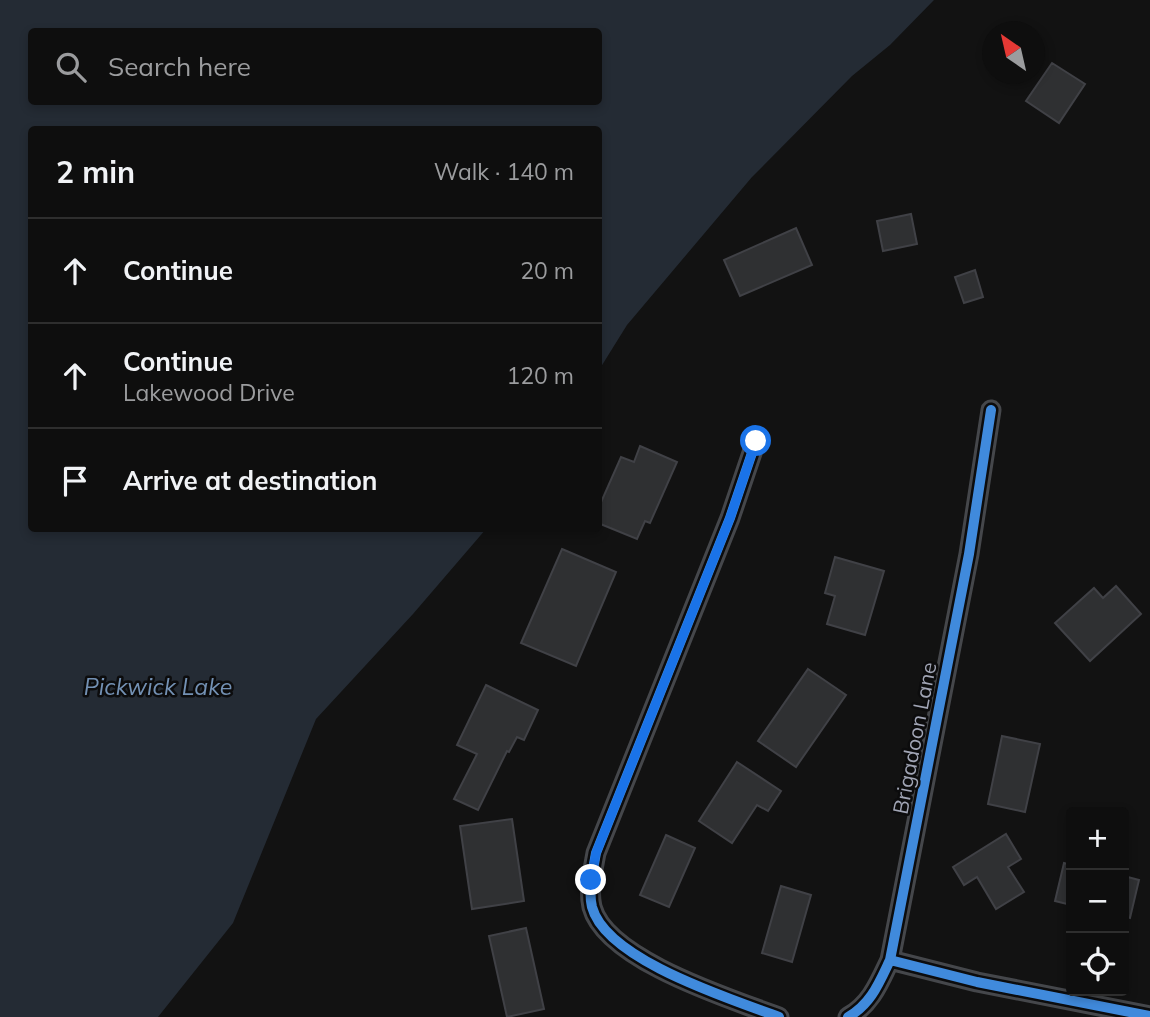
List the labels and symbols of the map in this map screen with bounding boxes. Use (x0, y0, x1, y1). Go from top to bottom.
north arrow (982, 21, 1045, 84)
route start (740, 425, 771, 456)
street label: Brigadoon Lane (887, 660, 941, 816)
water label: Pickwick Lake (84, 672, 232, 701)
route end (575, 864, 606, 895)

